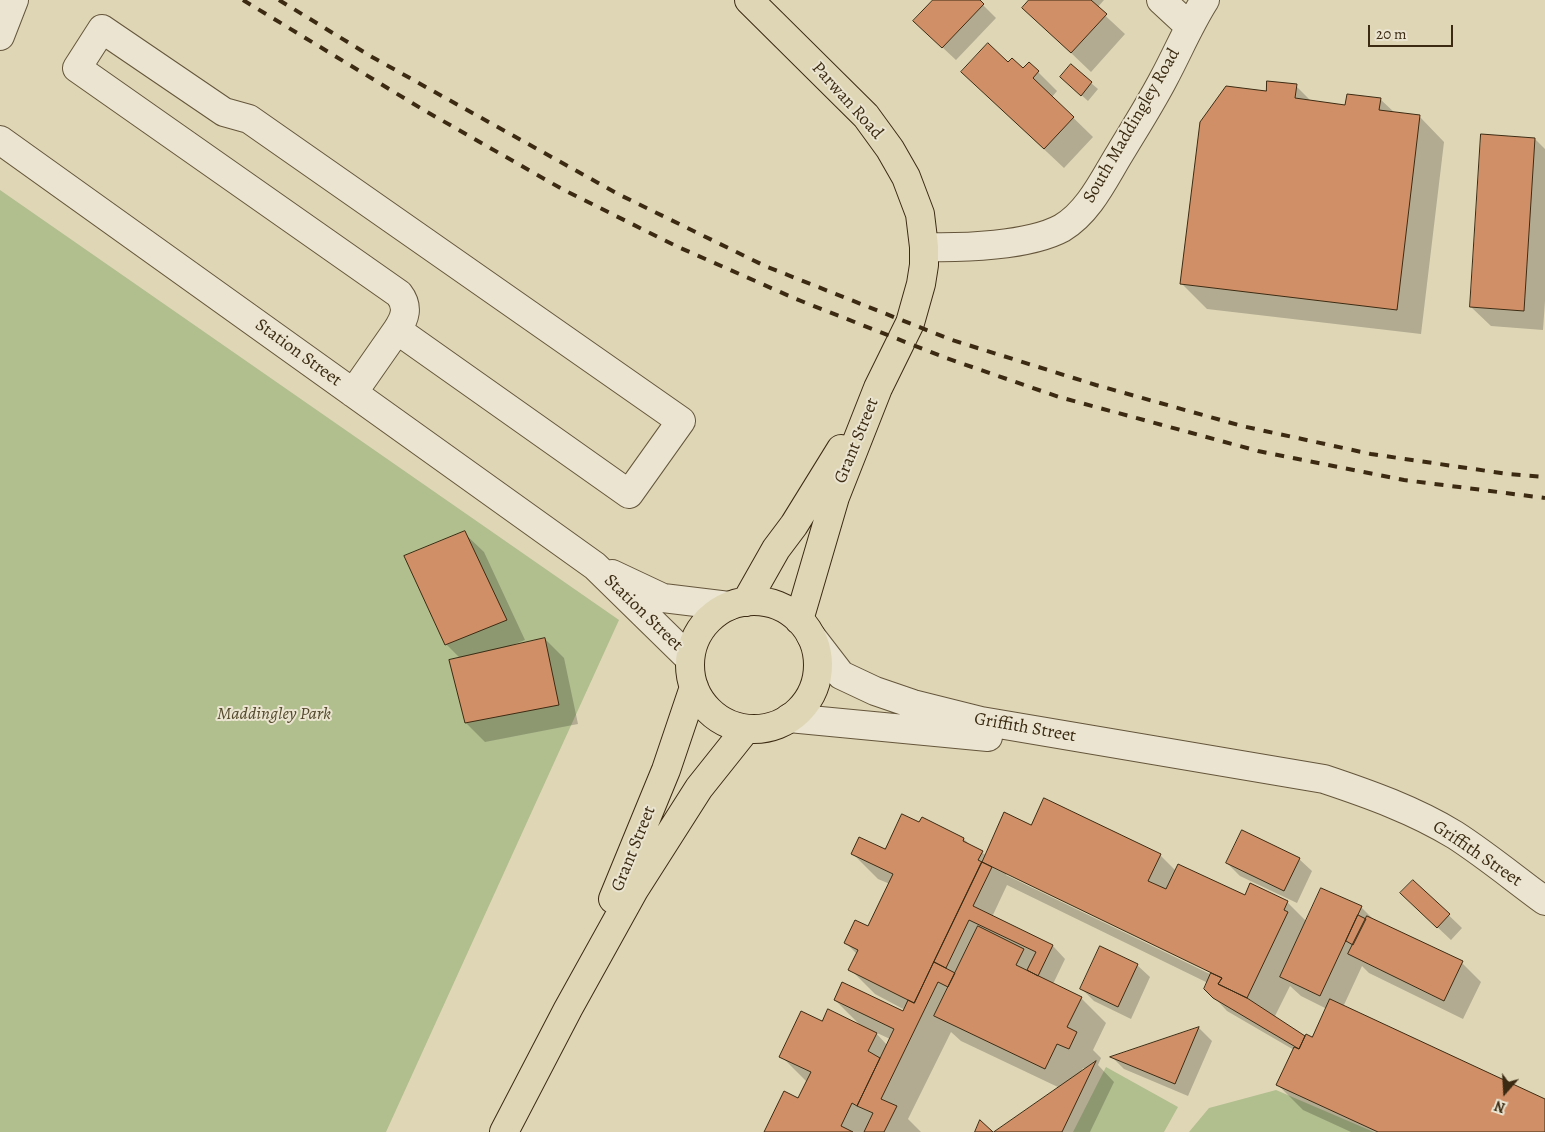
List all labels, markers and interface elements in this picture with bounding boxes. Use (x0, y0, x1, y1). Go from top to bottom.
scale bar (1370, 15, 1455, 47)
text: 20 m (1376, 24, 1407, 44)
street label: South Maddingley Road (1079, 45, 1185, 207)
street label: Parwan Road (807, 58, 887, 144)
street label: Station Street (251, 314, 345, 392)
street label: Grant Street (830, 395, 884, 487)
street label: Station Street (599, 570, 687, 656)
park label: Maddingley Park (217, 704, 331, 726)
street label: Griffith Street (972, 708, 1078, 748)
street label: Grant Street (607, 803, 661, 895)
street label: Griffith Street (1428, 816, 1526, 892)
north arrow (1480, 1067, 1530, 1117)
text: N (1492, 1096, 1508, 1117)

